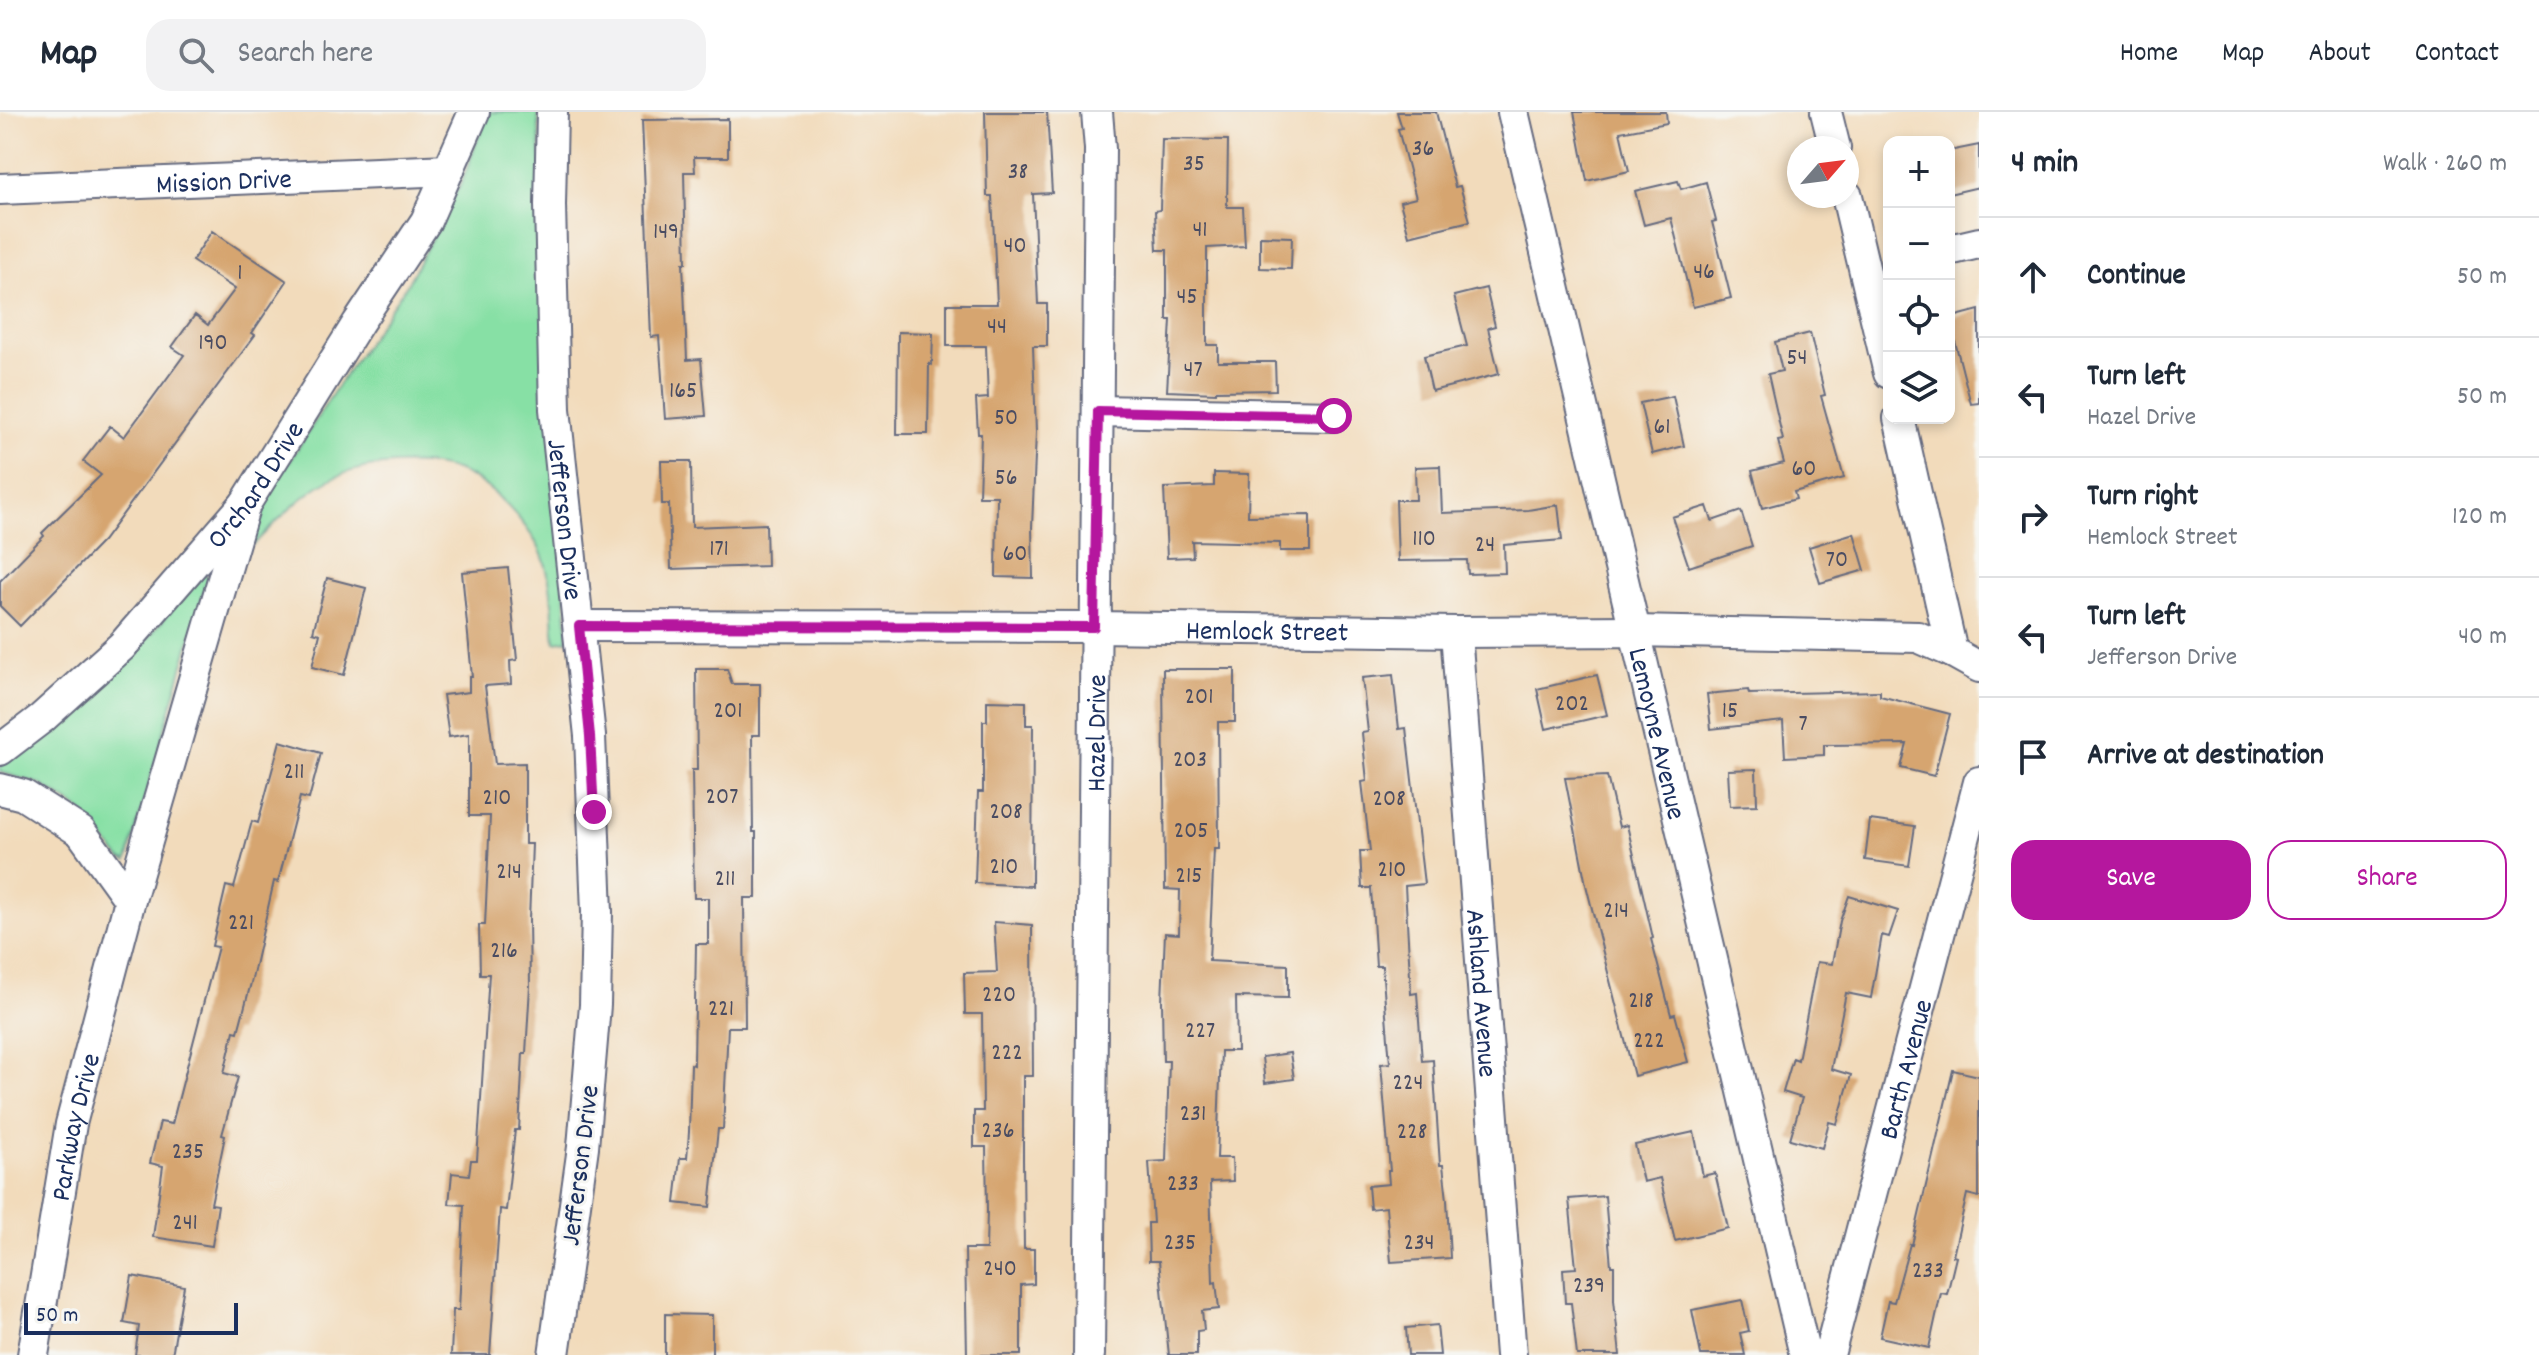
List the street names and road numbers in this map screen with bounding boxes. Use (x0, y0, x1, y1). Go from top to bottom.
street label: Mission Drive (155, 162, 293, 207)
street label: Orchard Drive (200, 415, 317, 560)
street label: Jefferson Drive (533, 437, 590, 602)
street label: Hemlock Street (1185, 613, 1348, 656)
street label: Lemoyne Avenue (1615, 644, 1694, 824)
street label: Hazel Drive (1079, 674, 1120, 792)
street label: Ashland Avenue (1452, 908, 1505, 1079)
street label: Barth Avenue (1871, 996, 1946, 1144)
street label: Parkway Drive (44, 1049, 114, 1204)
street label: Jefferson Drive (553, 1083, 613, 1248)

